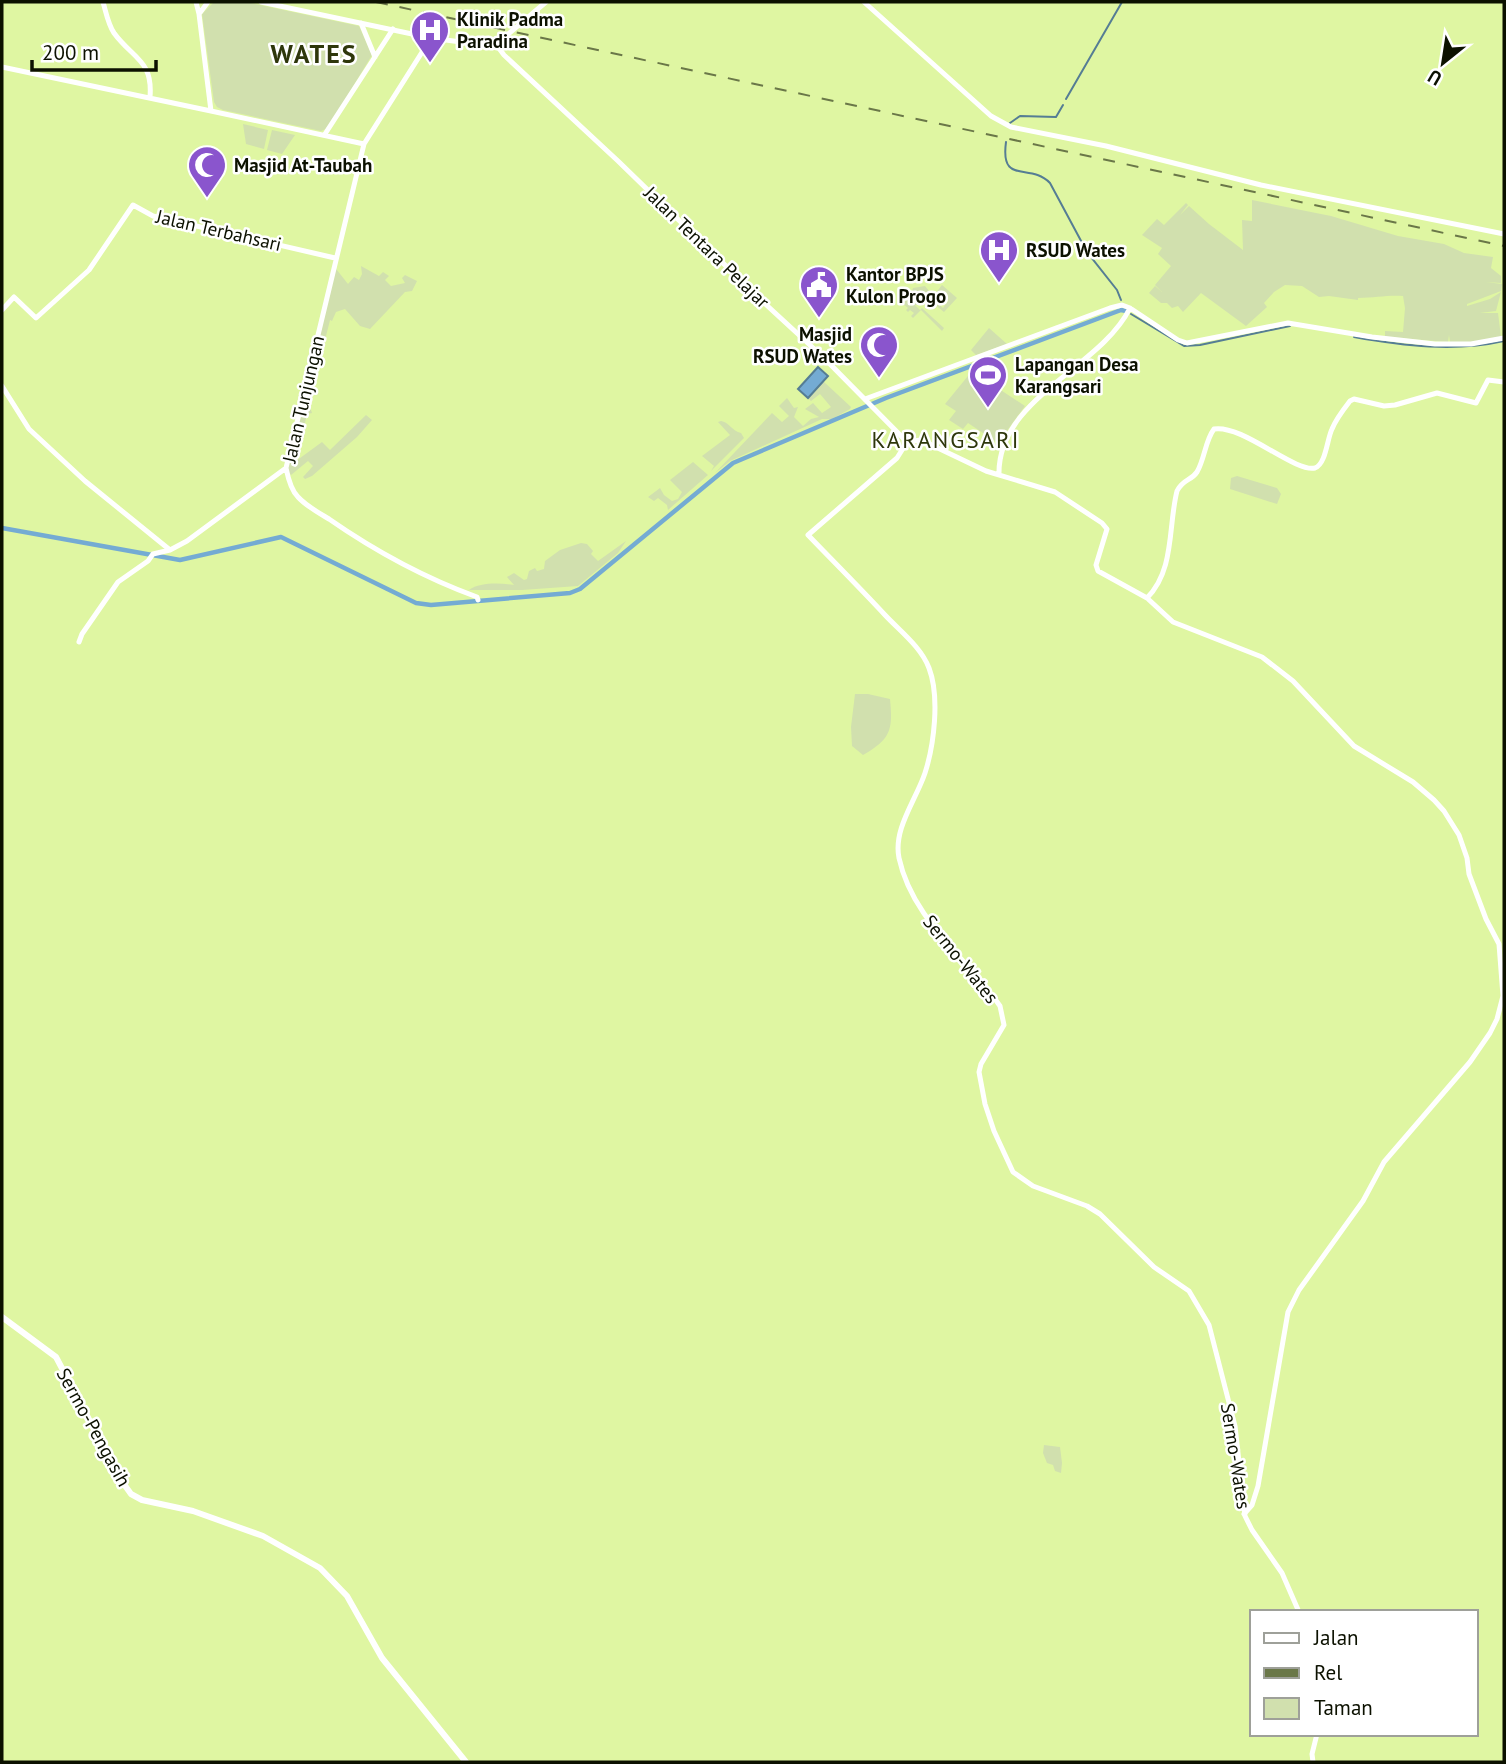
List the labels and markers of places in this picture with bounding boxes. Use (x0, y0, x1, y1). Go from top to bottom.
place label: Klinik Padma Paradina (457, 7, 563, 53)
hospital icon: Klinik Padma Paradina (409, 9, 451, 64)
mosque icon: Masjid At-Taubah (186, 144, 228, 199)
place label: Masjid At-Taubah (234, 153, 372, 177)
hospital icon: RSUD Wates (978, 229, 1020, 284)
place label: RSUD Wates (1026, 238, 1125, 262)
place label: Kantor BPJS Kulon Progo (846, 262, 946, 308)
public building icon: Kantor BPJS Kulon Progo (798, 264, 840, 319)
place label: Masjid RSUD Wates (753, 322, 852, 368)
mosque icon: Masjid RSUD Wates (858, 324, 900, 379)
place label: Lapangan Desa Karangsari (1015, 352, 1138, 398)
sports icon: Lapangan Desa Karangsari (967, 354, 1009, 409)

